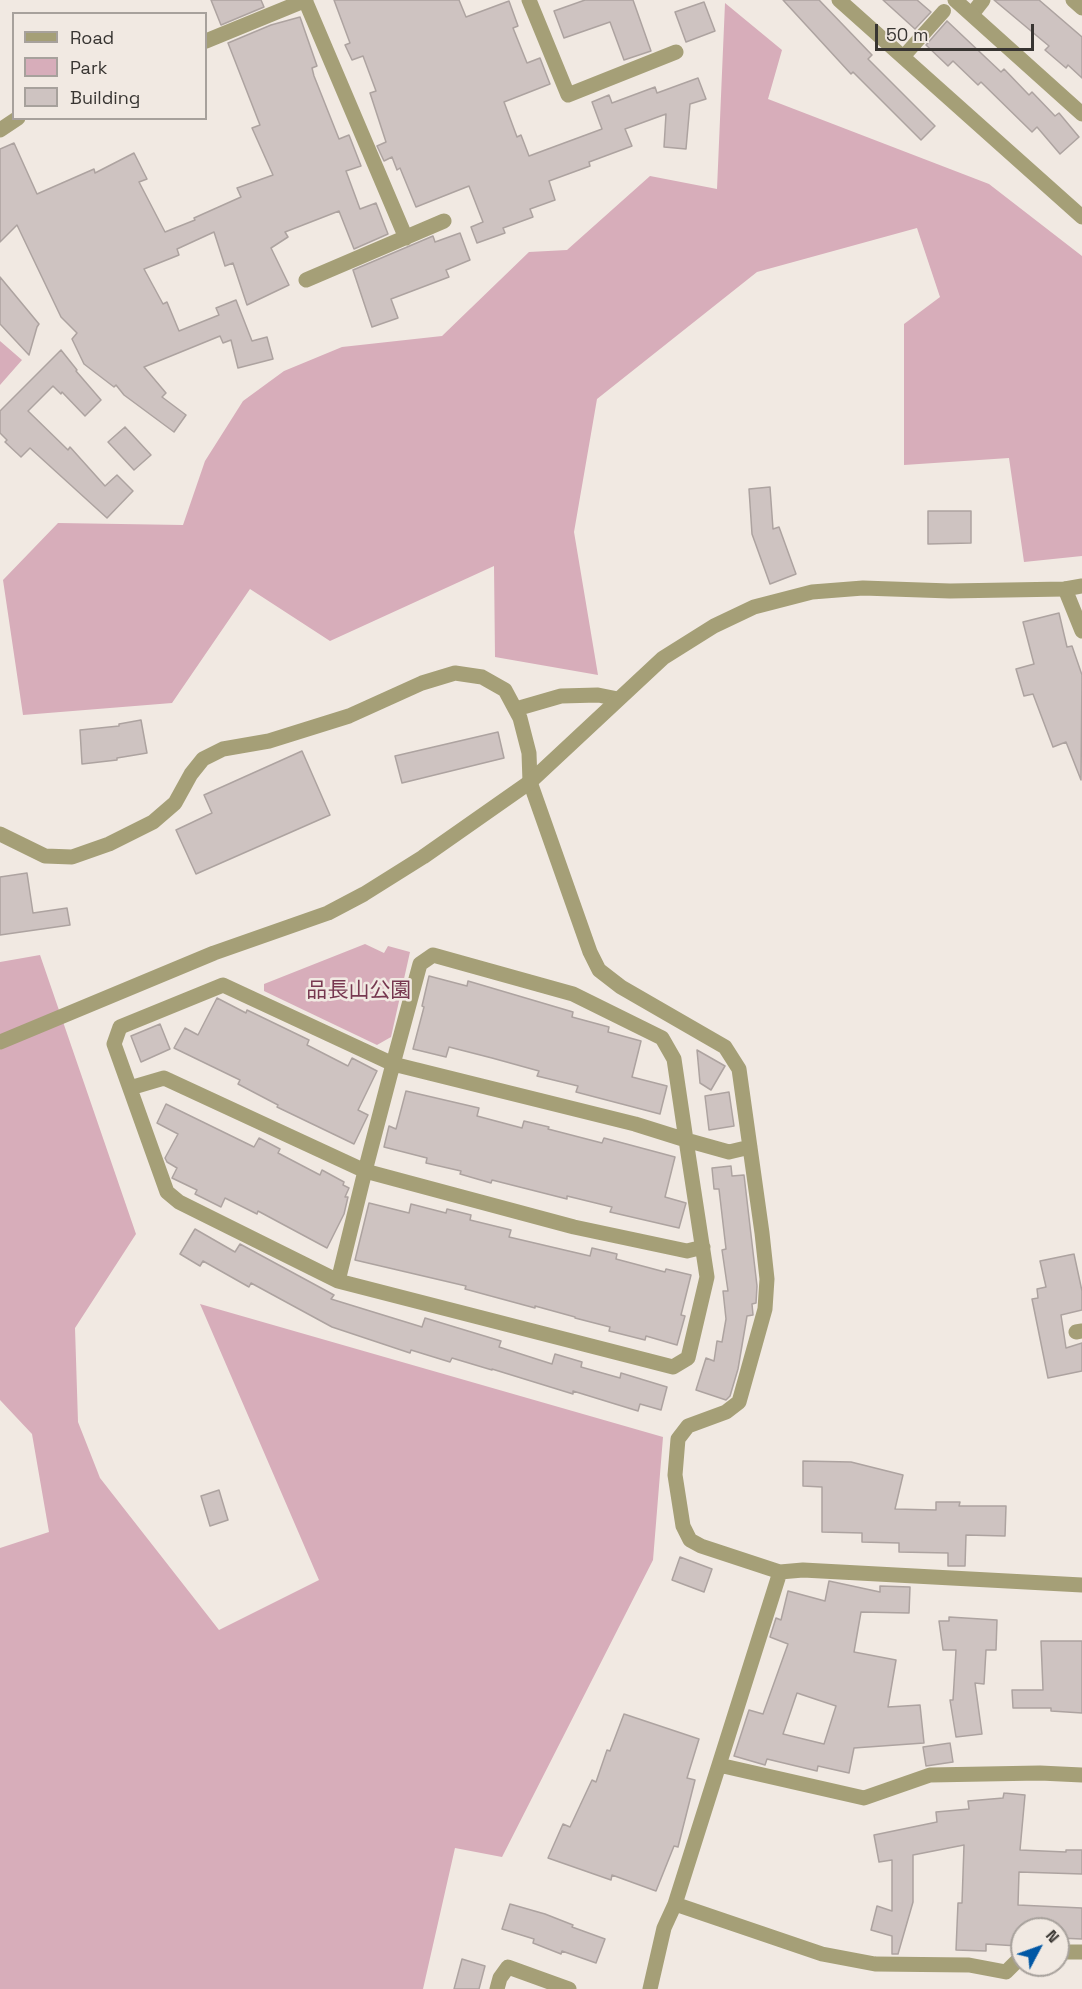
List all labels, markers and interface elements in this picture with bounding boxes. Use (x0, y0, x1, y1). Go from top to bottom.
legend (12, 12, 207, 120)
scale bar (878, 12, 1037, 50)
text: 50 m (886, 23, 928, 46)
text: Road (70, 26, 114, 49)
text: Park (70, 56, 107, 79)
text: Building (70, 86, 140, 109)
park label: 品長山公園 (307, 978, 411, 1004)
north arrow (1010, 1917, 1070, 1977)
text: N (1041, 1925, 1064, 1947)

